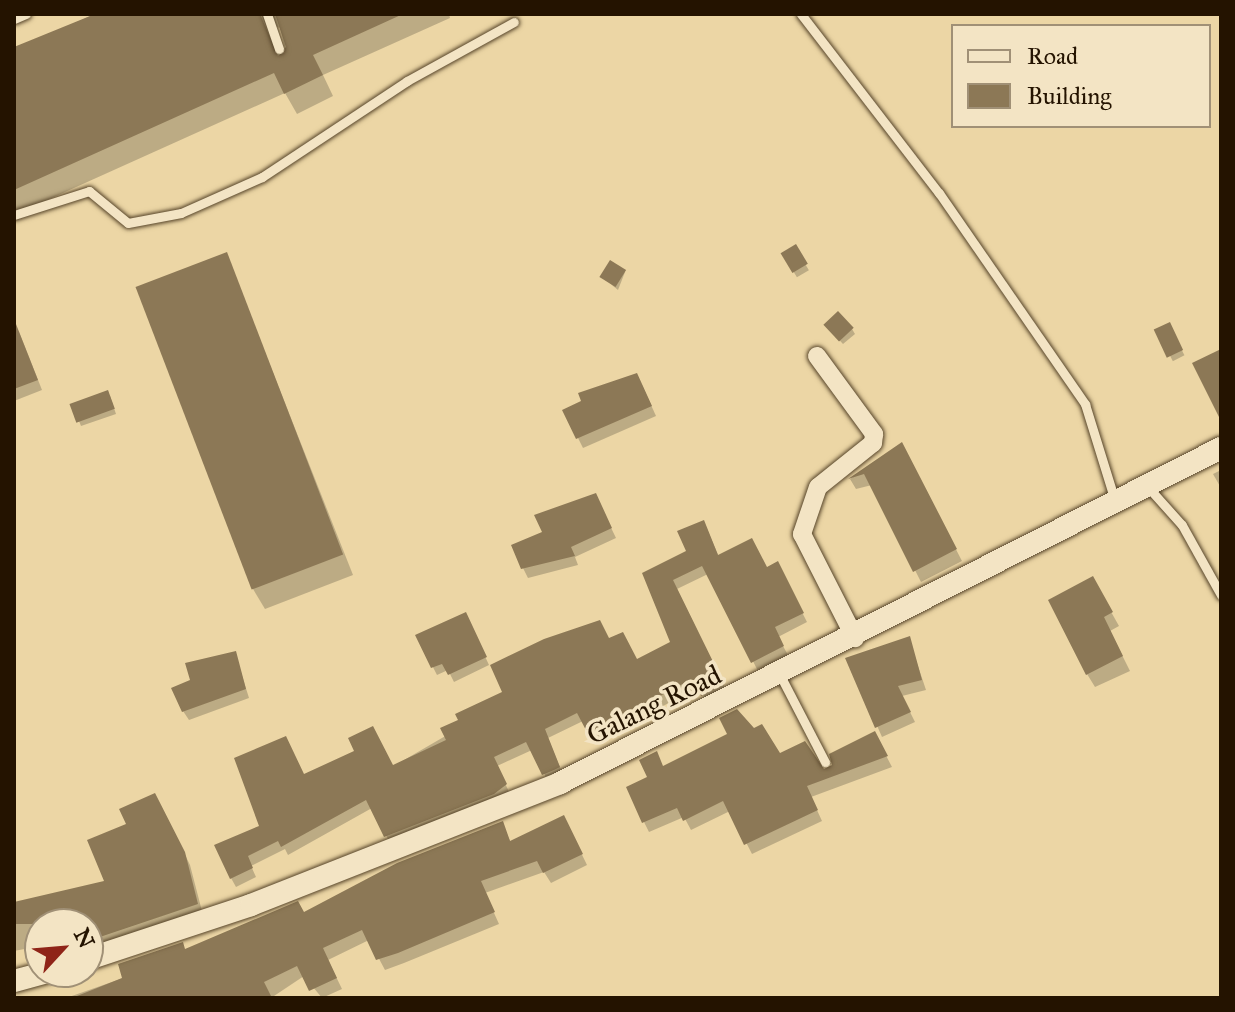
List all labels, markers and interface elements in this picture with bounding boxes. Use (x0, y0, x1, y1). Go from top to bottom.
legend (951, 24, 1211, 128)
text: Road (1027, 41, 1078, 71)
text: Building (1027, 81, 1112, 111)
street label: Galang Road (581, 658, 727, 752)
north arrow (24, 908, 104, 988)
text: N (68, 924, 100, 952)

